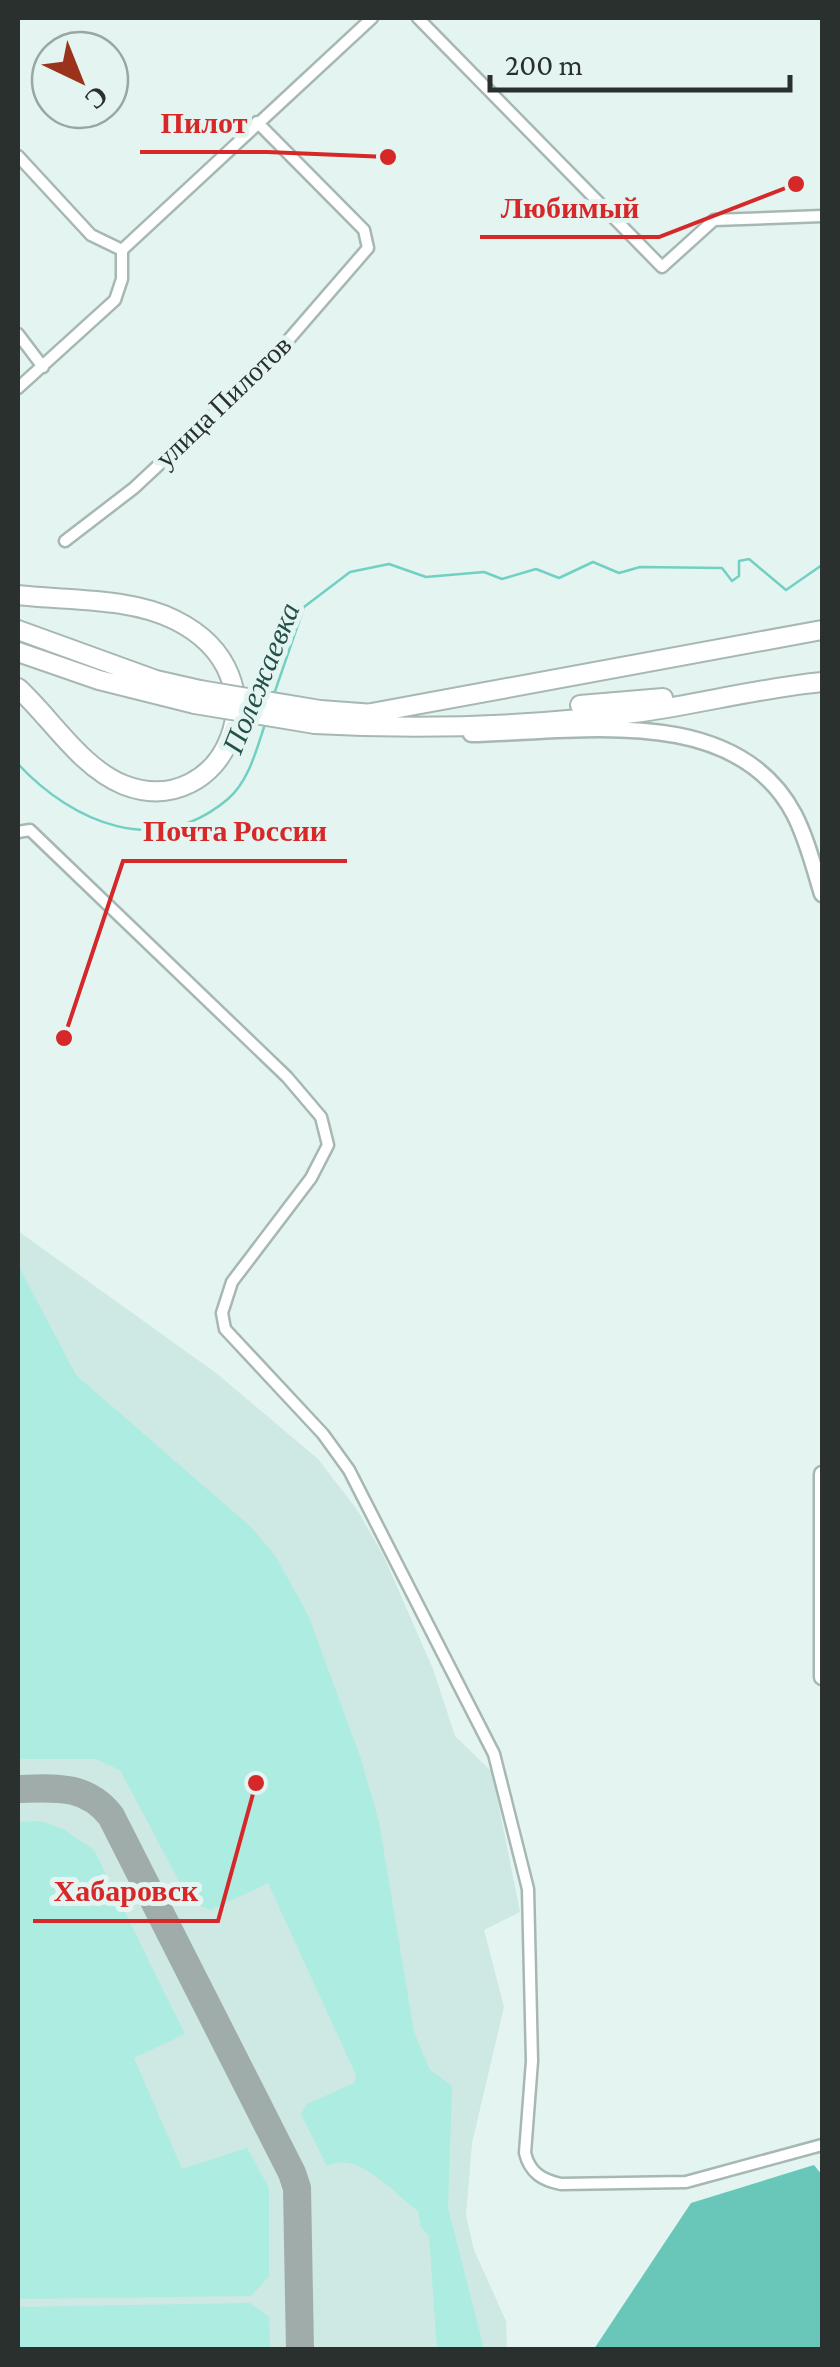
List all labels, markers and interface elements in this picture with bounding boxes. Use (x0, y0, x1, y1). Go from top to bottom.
north arrow (30, 30, 130, 130)
scale bar (490, 30, 790, 92)
text: 200 m (505, 48, 583, 81)
text: С (79, 80, 115, 116)
callout: Пилот (140, 92, 267, 152)
text: Пилот (161, 106, 248, 139)
callout: Любимый (480, 177, 659, 237)
text: Любимый (501, 191, 639, 224)
street label: улица Пилотов (149, 329, 298, 474)
water label: Полежаевка (215, 598, 306, 759)
callout: Почта России (123, 801, 347, 861)
text: Почта России (143, 814, 327, 847)
callout: Хабаровск (33, 1861, 218, 1921)
text: Хабаровск (54, 1874, 199, 1907)

